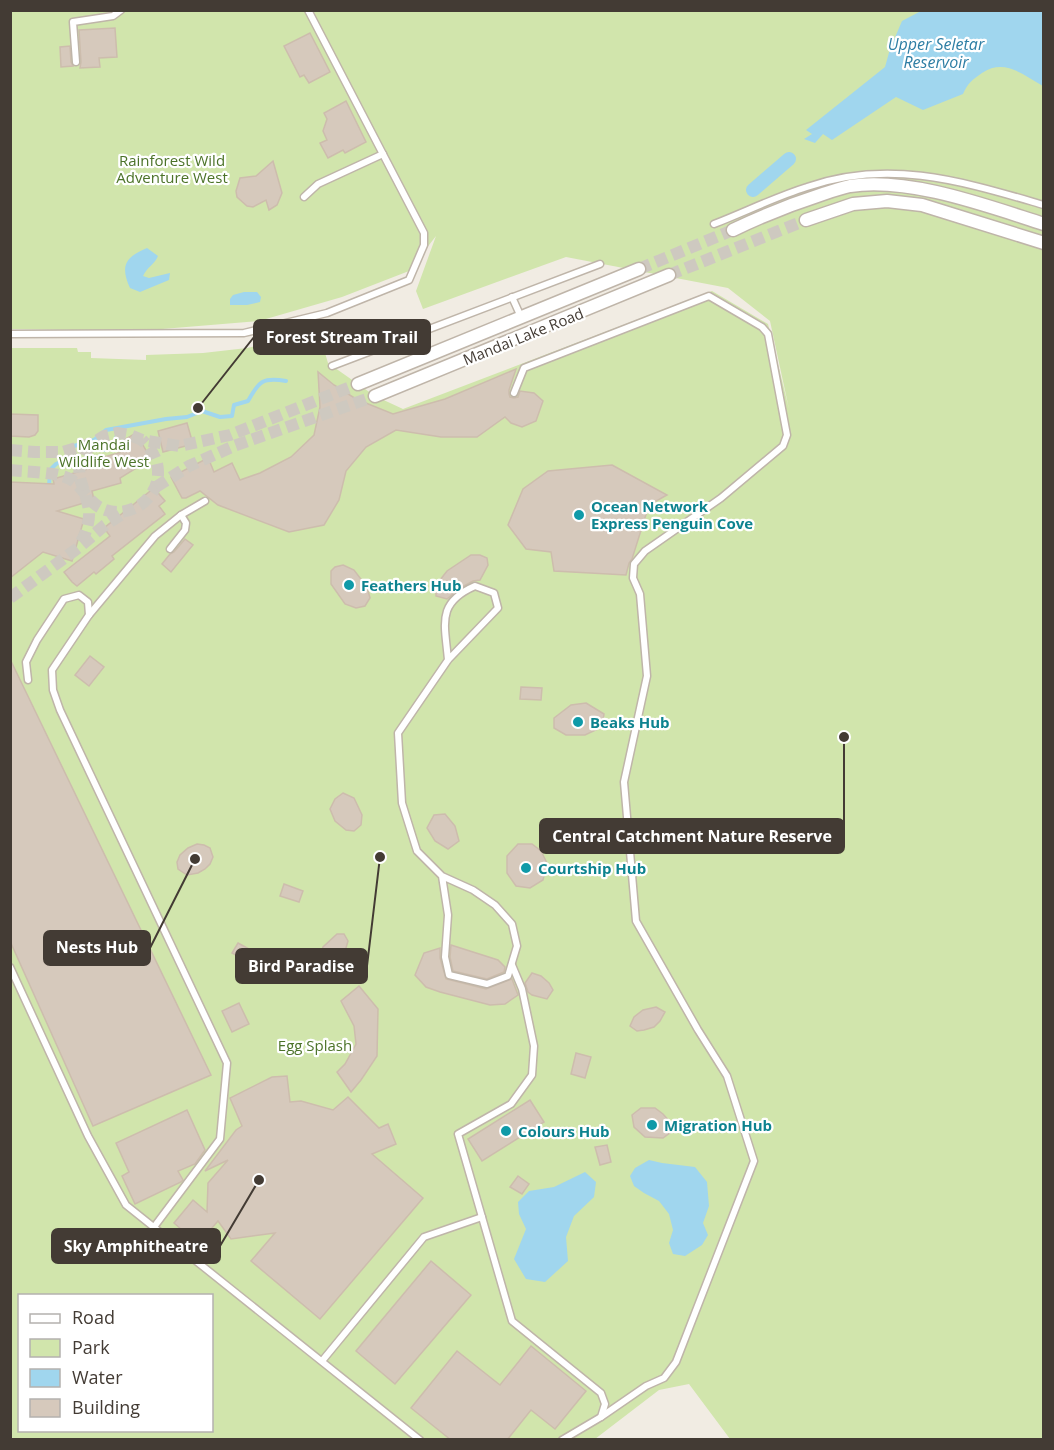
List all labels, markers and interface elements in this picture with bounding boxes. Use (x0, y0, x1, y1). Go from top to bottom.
water label: Upper Seletar Reservoir (888, 33, 985, 73)
park label: Rainforest Wild Adventure West (116, 150, 228, 187)
street label: Mandai Lake Road (460, 303, 586, 369)
callout: Forest Stream Trail (254, 320, 430, 354)
text: Forest Stream Trail (266, 326, 418, 348)
park label: Mandai Wildlife West (59, 434, 149, 471)
place label: Ocean Network Express Penguin Cove (591, 496, 753, 533)
marker: Ocean Network Express Penguin Cove (572, 508, 586, 522)
place label: Feathers Hub (361, 575, 461, 595)
marker: Feathers Hub (342, 578, 356, 592)
place label: Beaks Hub (590, 712, 669, 732)
marker: Beaks Hub (571, 715, 585, 729)
callout: Central Catchment Nature Reserve (540, 819, 844, 853)
text: Central Catchment Nature Reserve (552, 825, 832, 847)
place label: Courtship Hub (538, 858, 646, 878)
marker: Courtship Hub (519, 861, 533, 875)
callout: Nests Hub (44, 931, 150, 965)
text: Nests Hub (56, 936, 138, 958)
callout: Bird Paradise (236, 949, 367, 983)
text: Bird Paradise (248, 955, 354, 977)
park label: Egg Splash (278, 1035, 352, 1055)
place label: Migration Hub (664, 1115, 772, 1135)
marker: Migration Hub (645, 1118, 659, 1132)
place label: Colours Hub (518, 1121, 610, 1141)
marker: Colours Hub (499, 1124, 513, 1138)
callout: Sky Amphitheatre (52, 1229, 220, 1263)
text: Sky Amphitheatre (64, 1235, 208, 1257)
legend (18, 1294, 213, 1432)
text: Road (72, 1305, 115, 1329)
text: Park (72, 1335, 110, 1359)
text: Water (72, 1365, 123, 1389)
text: Building (72, 1395, 140, 1419)

